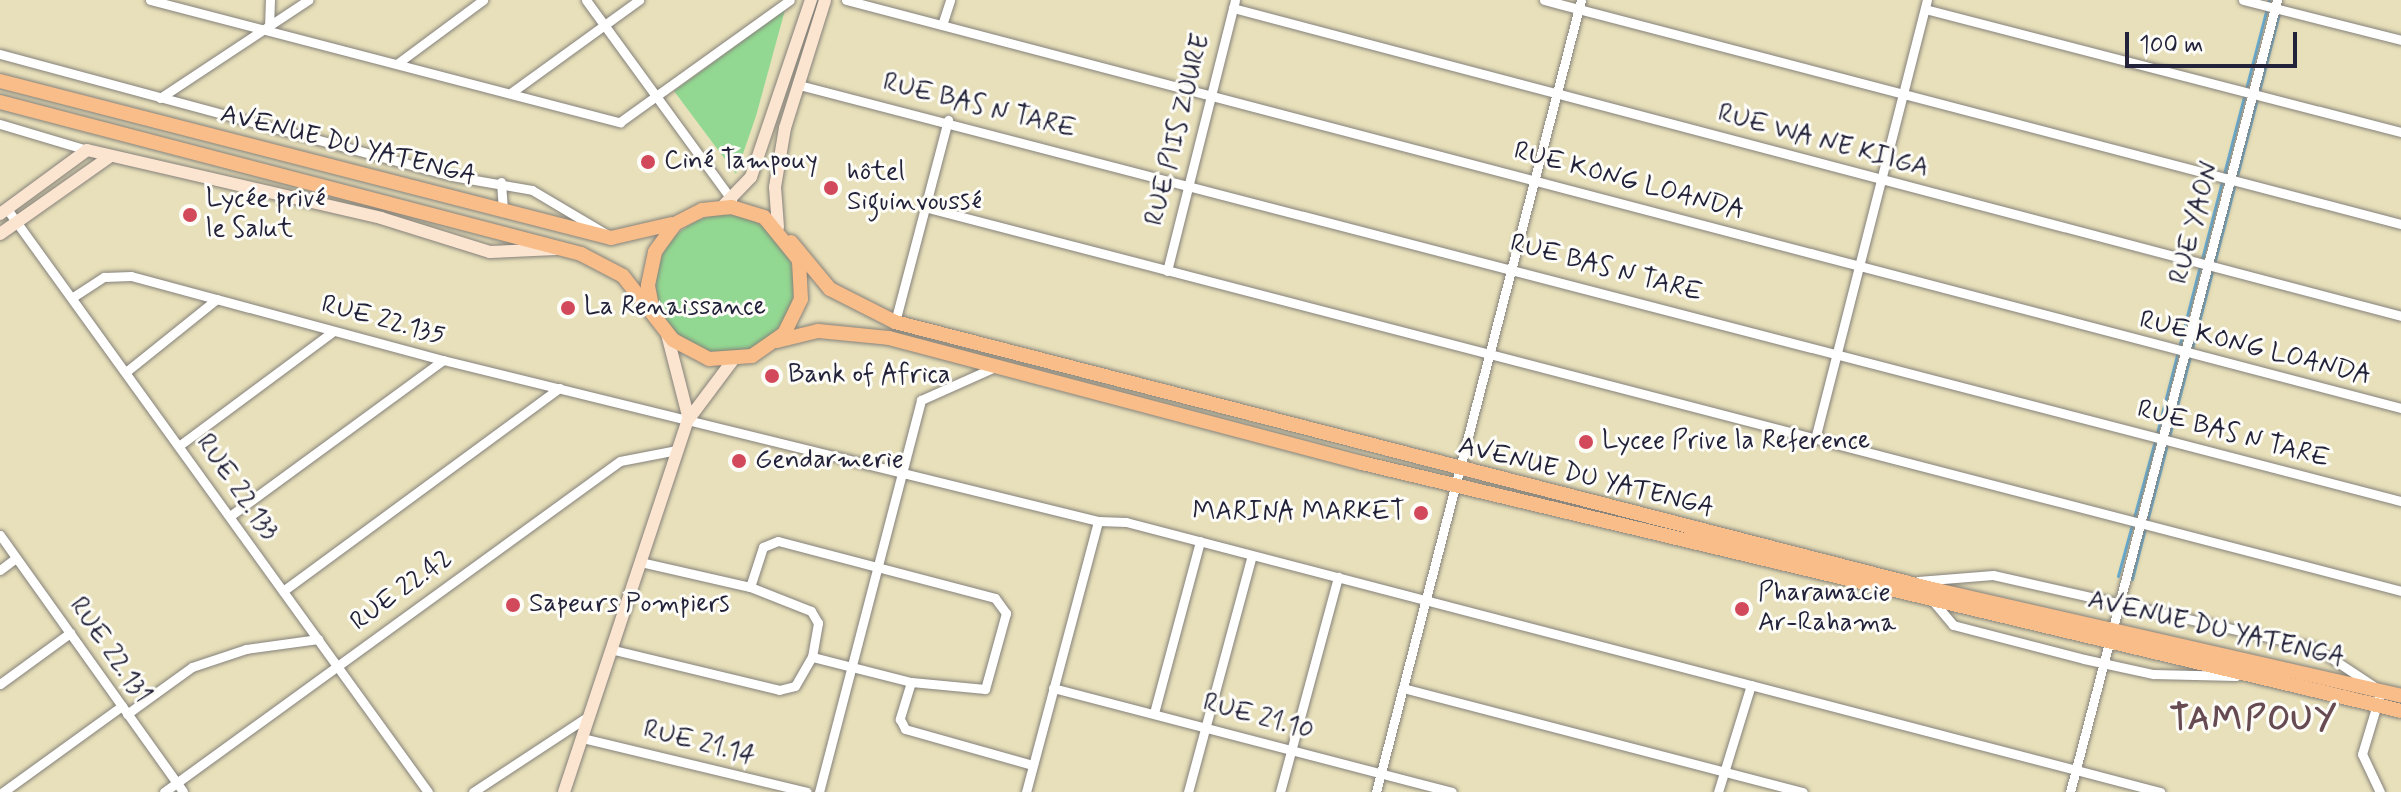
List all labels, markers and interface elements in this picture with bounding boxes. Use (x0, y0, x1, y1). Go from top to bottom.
scale bar (2129, 16, 2301, 66)
street label: RUE PIIS ZUURE (1139, 27, 1219, 233)
text: 100 m (2139, 30, 2203, 61)
street label: RUE BAS N TARE (879, 68, 1079, 146)
street label: AVENUE DU YATENGA (214, 98, 482, 194)
street label: RUE WA NE KIIGA (1710, 98, 1936, 186)
street label: RUE KONG LOANDA (1509, 136, 1749, 228)
place label: Ciné Tampouy (664, 146, 818, 178)
marker: Ciné Tampouy (639, 153, 657, 171)
place label: hôtel Siguinvoussé (847, 157, 982, 218)
street label: RUE YAON (2165, 158, 2227, 288)
marker: hôtel Siguinvoussé (822, 179, 840, 197)
place label: Lycée privé le Salut (206, 184, 325, 246)
marker: Lycée privé le Salut (181, 206, 199, 224)
street label: RUE BAS N TARE (1506, 228, 1706, 310)
street label: RUE 22.135 (318, 290, 448, 352)
place label: La Renaissance (584, 292, 753, 324)
marker: La Renaissance (559, 299, 577, 317)
street label: RUE KONG LOANDA (2135, 305, 2375, 393)
place label: Bank of Africa (788, 360, 953, 392)
marker: Bank of Africa (763, 367, 781, 385)
street label: RUE BAS N TARE (2133, 394, 2333, 476)
place label: Lycee Prive la Reference (1602, 426, 1872, 458)
street label: RUE 22.133 (188, 429, 284, 547)
street label: AVENUE DU YATENGA (1452, 430, 1720, 526)
marker: Lycee Prive la Reference (1577, 433, 1595, 451)
place label: Gendarmerie (755, 445, 904, 477)
marker: Gendarmerie (730, 452, 748, 470)
place label: MARINA MARKET (1193, 497, 1405, 529)
marker: MARINA MARKET (1412, 504, 1430, 522)
street label: RUE 22.42 (345, 544, 459, 638)
place label: Pharamacie Ar-Rahama (1758, 578, 1896, 640)
street label: AVENUE DU YATENGA (2082, 585, 2350, 675)
place label: Sapeurs Pompiers (529, 589, 725, 621)
street label: RUE 22.131 (61, 592, 157, 710)
marker: Sapeurs Pompiers (504, 596, 522, 614)
marker: Pharamacie Ar-Rahama (1733, 600, 1751, 618)
street label: RUE 21.10 (1199, 688, 1317, 748)
district label: TAMPOUY (2168, 700, 2340, 740)
street label: RUE 21.14 (640, 715, 758, 773)

